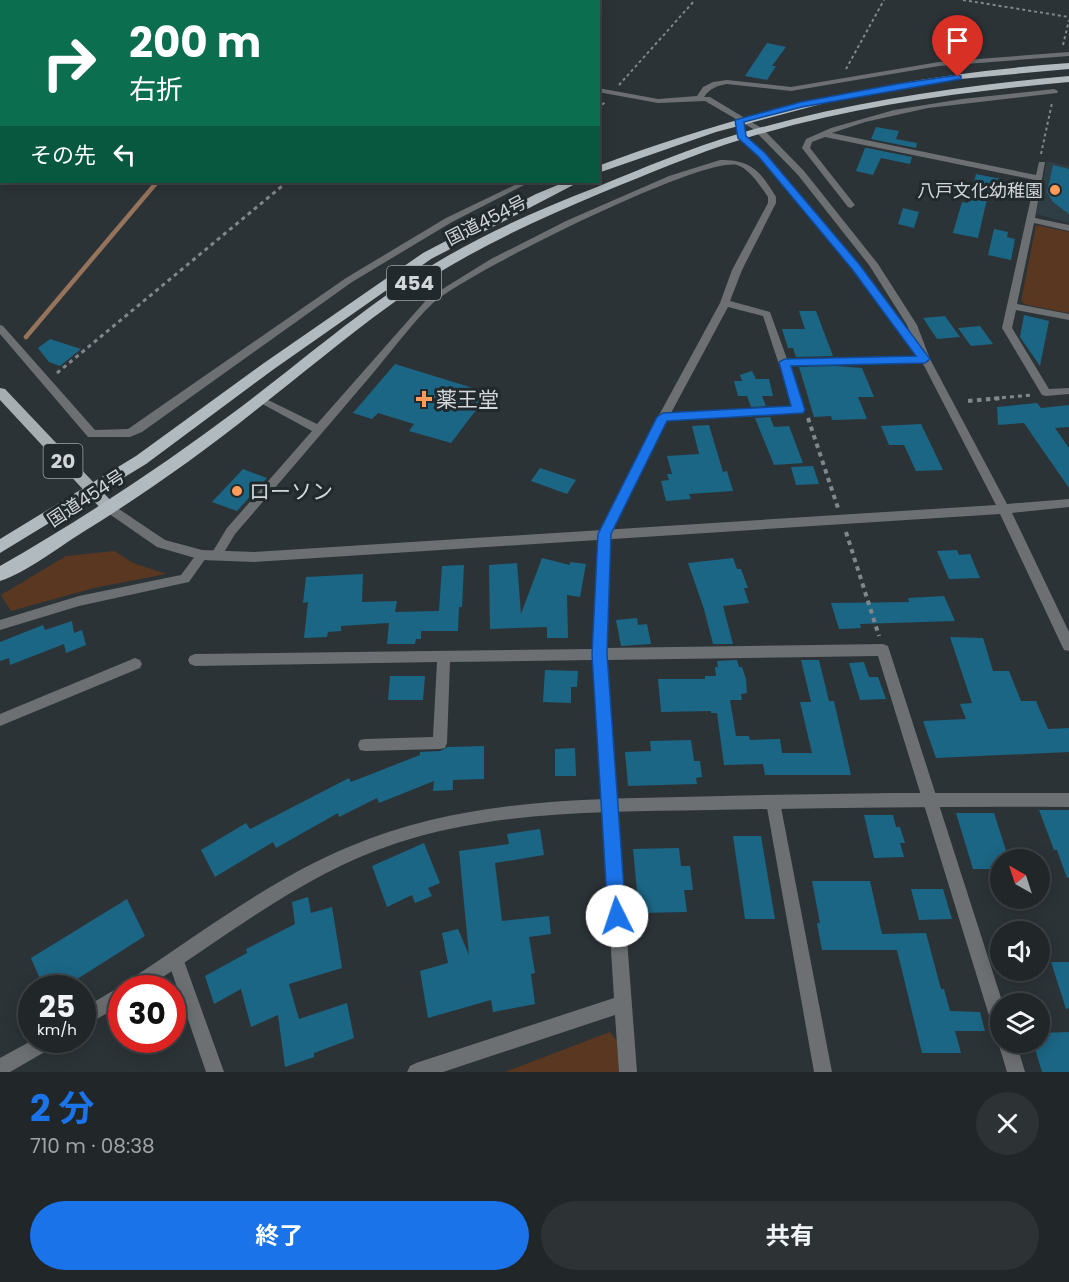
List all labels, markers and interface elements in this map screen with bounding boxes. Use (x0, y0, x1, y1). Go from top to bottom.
text: 200 m (129, 13, 261, 72)
pin (932, 15, 983, 77)
icon: right (30, 24, 108, 102)
icon: arrive (941, 24, 974, 57)
text: 右折 (129, 71, 183, 108)
icon: left (108, 138, 141, 171)
text: その先 (30, 140, 96, 171)
place label: 八戸文化幼稚園 (917, 178, 1043, 203)
marker: 八戸文化幼稚園 (1048, 183, 1062, 197)
street label: 国道454号 (441, 189, 531, 251)
road number: 454 (387, 266, 441, 300)
place label: 薬王堂 (436, 385, 499, 414)
marker: 薬王堂 (417, 392, 431, 406)
road number: 20 (44, 444, 82, 478)
street label: 国道454号 (42, 464, 130, 532)
place label: ローソン (249, 477, 333, 506)
marker: ローソン (230, 484, 244, 498)
north arrow (990, 849, 1050, 909)
map controls (990, 849, 1050, 1053)
position arrow (585, 884, 649, 948)
button: sound (990, 921, 1050, 981)
speed limit sign: 30 (108, 975, 186, 1053)
text: 25 (39, 985, 75, 1028)
button: layers (990, 993, 1050, 1053)
text: km/h (37, 1019, 77, 1040)
text: 2 分 (30, 1083, 94, 1134)
button: close (976, 1092, 1039, 1155)
text: 710 m · 08:38 (30, 1132, 155, 1160)
button: 終了 (30, 1201, 529, 1270)
button: 共有 (541, 1201, 1039, 1270)

